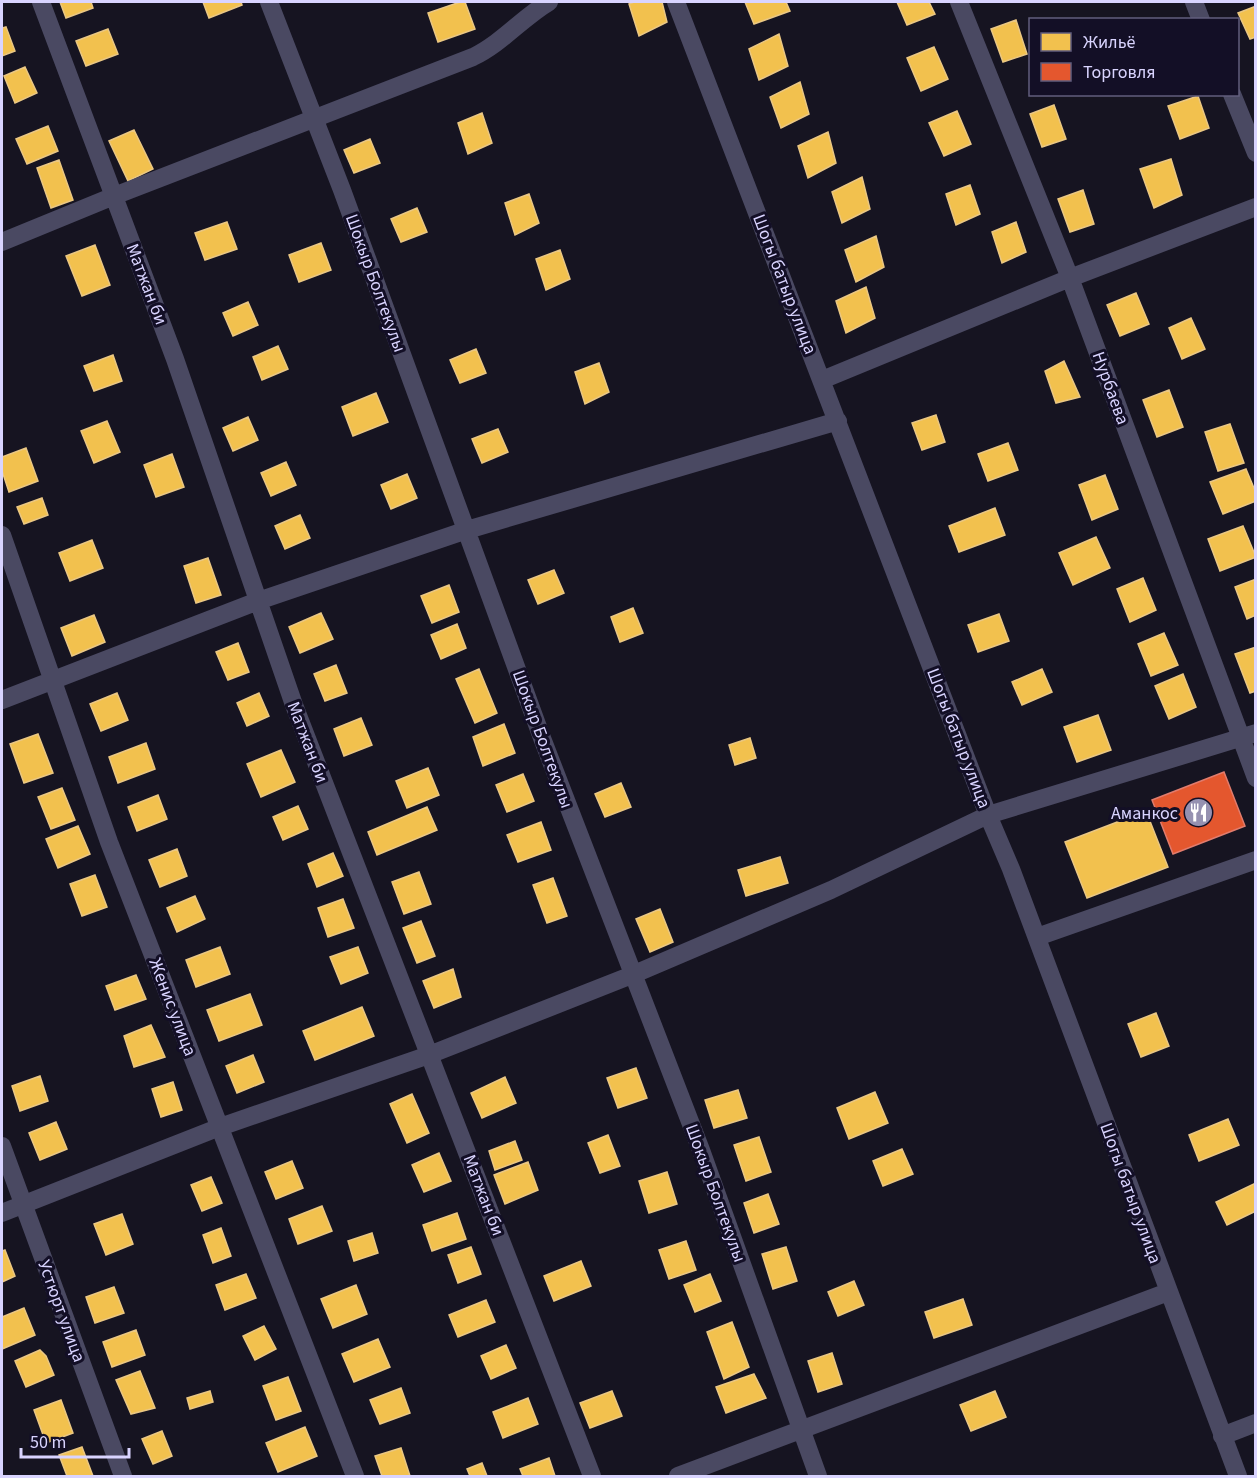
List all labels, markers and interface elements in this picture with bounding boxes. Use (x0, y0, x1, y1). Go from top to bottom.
legend (1029, 18, 1239, 96)
text: Жильё (1083, 30, 1136, 55)
text: Торговля (1083, 60, 1156, 85)
street label: Шогы батыр улица (746, 210, 823, 358)
street label: Шокыр Болтекулы (339, 211, 412, 356)
street label: Матжан би (120, 240, 173, 328)
street label: Нурбаева (1086, 348, 1135, 428)
street label: Шогы батыр улица (920, 664, 997, 812)
street label: Шокыр Болтекулы (506, 667, 579, 812)
street label: Матжан би (281, 698, 334, 786)
restaurant icon: Аманкос (1183, 797, 1215, 829)
place label: Аманкос (1111, 801, 1178, 826)
street label: Женис улица (142, 955, 203, 1060)
street label: Шогы батыр улица (1093, 1119, 1168, 1267)
street label: Шокыр Болтекулы (679, 1121, 752, 1266)
street label: Матжан би (457, 1151, 510, 1239)
street label: Устюрт улица (32, 1257, 92, 1366)
scale bar (21, 1421, 129, 1459)
text: 50 m (30, 1430, 66, 1455)

